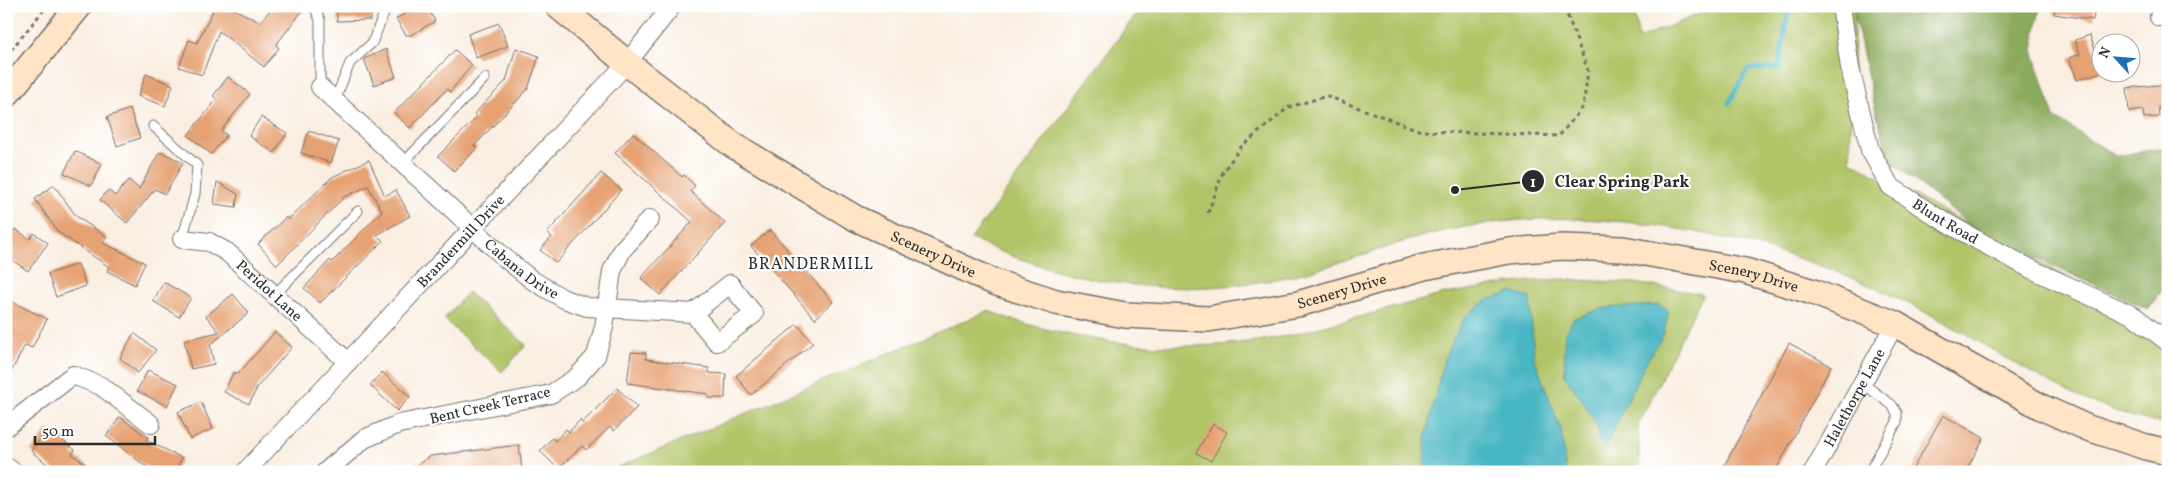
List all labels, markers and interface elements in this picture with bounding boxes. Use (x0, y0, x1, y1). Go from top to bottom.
north arrow (2092, 32, 2142, 82)
text: N (2095, 44, 2116, 62)
callout: Clear Spring Park (1520, 166, 1700, 197)
text: Clear Spring Park (1555, 172, 1690, 194)
text: 1 (1530, 173, 1536, 194)
street label: Brandermill Drive (413, 191, 511, 293)
street label: Blunt Road (1907, 195, 1982, 250)
street label: Scenery Drive (887, 227, 979, 284)
street label: Cabana Drive (479, 235, 562, 306)
district label: BRANDERMILL (748, 254, 874, 276)
street label: Peridot Lane (231, 256, 306, 327)
street label: Scenery Drive (1707, 256, 1801, 299)
street label: Scenery Drive (1295, 270, 1389, 316)
street label: Halethorpe Lane (1820, 345, 1891, 451)
street label: Bent Creek Terrace (428, 382, 553, 431)
scale bar (35, 413, 155, 445)
text: 50 m (42, 422, 74, 443)

